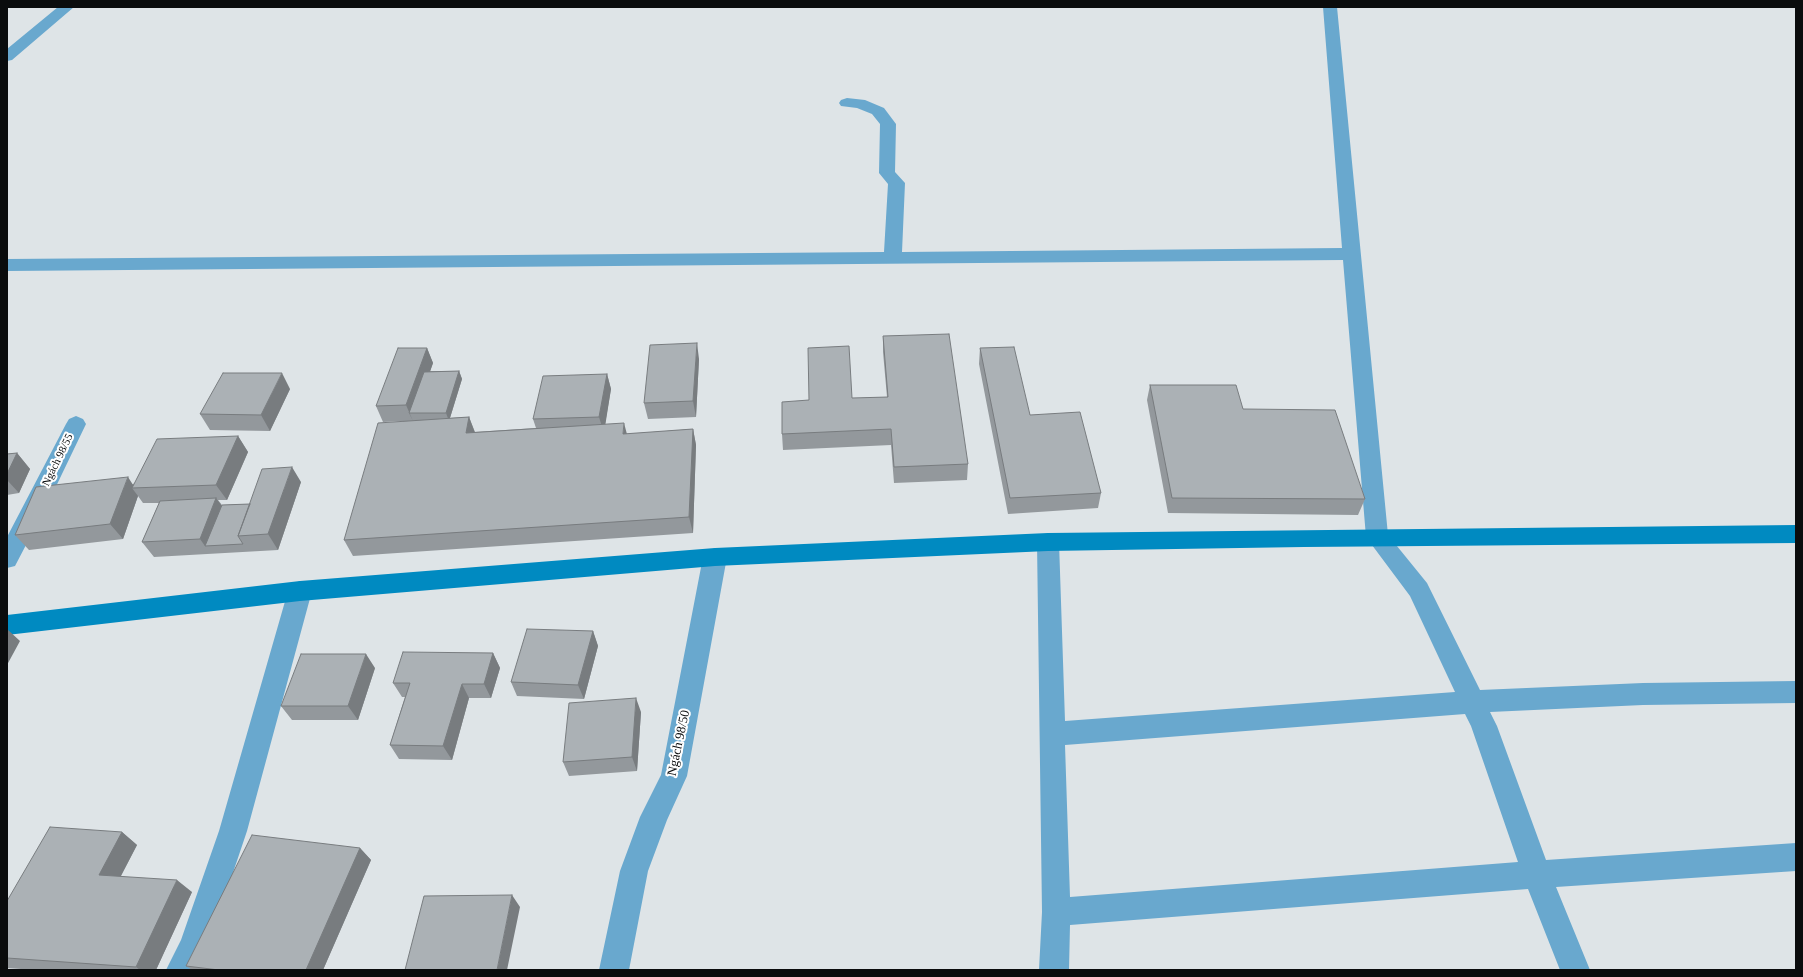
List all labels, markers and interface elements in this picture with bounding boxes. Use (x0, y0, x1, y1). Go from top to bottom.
street label: Ngách 98/55 (40, 432, 76, 488)
street label: Ngách 98/50 (664, 709, 694, 777)

